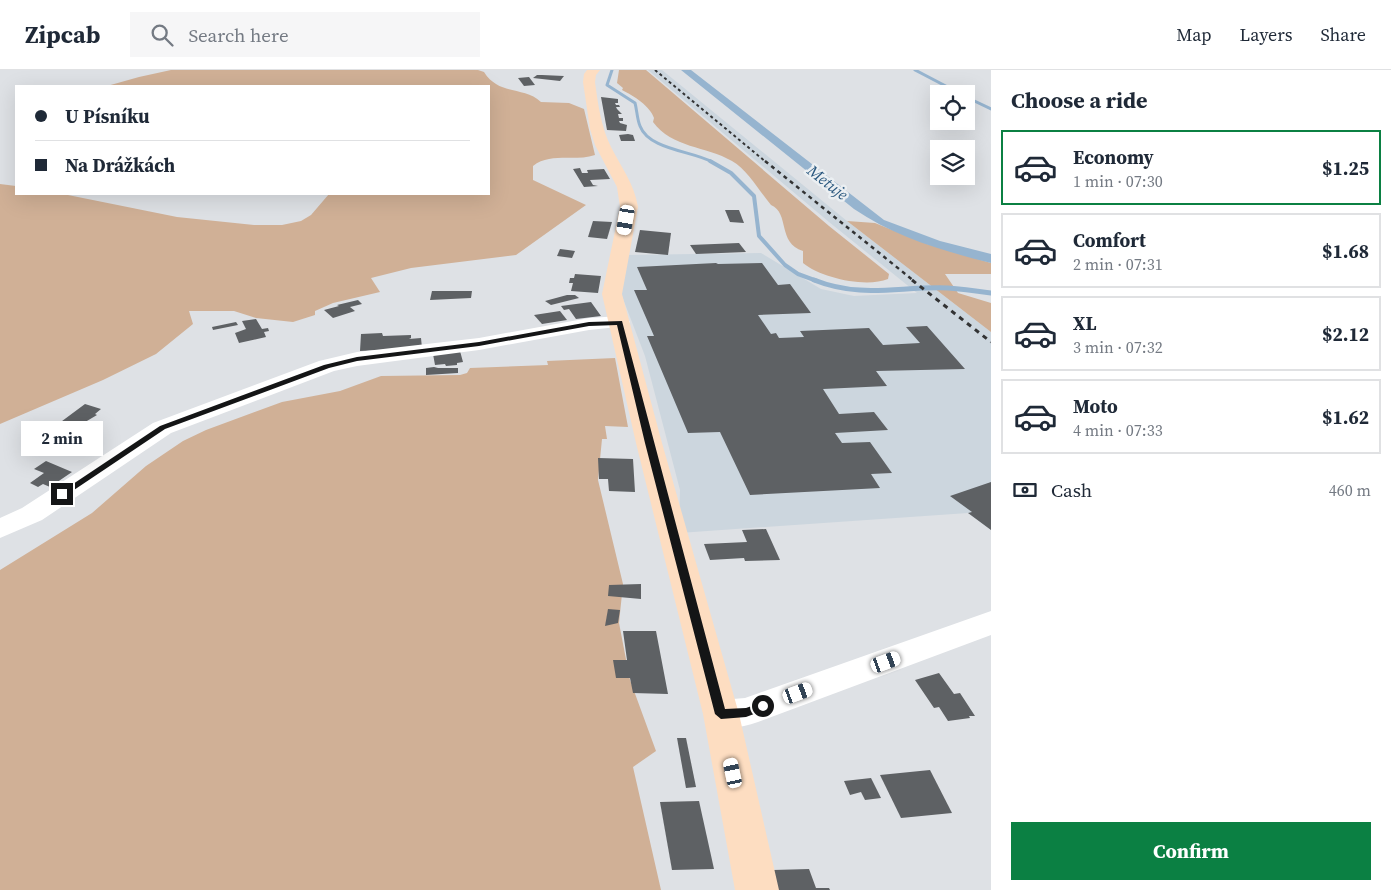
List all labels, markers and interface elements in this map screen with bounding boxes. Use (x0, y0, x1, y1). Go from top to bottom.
search box (130, 12, 480, 57)
text: Zipcab (25, 18, 100, 51)
icon: search (148, 21, 176, 49)
text: Search here (188, 22, 289, 48)
text: Map (1176, 22, 1211, 47)
text: Layers (1239, 22, 1292, 47)
text: Share (1320, 22, 1366, 47)
map controls (930, 85, 975, 185)
button: locate (930, 85, 975, 130)
text: Choose a ride (1011, 85, 1148, 115)
text: U Písníku (65, 103, 150, 129)
button: layers (930, 140, 975, 185)
text: Economy (1073, 144, 1154, 170)
icon: car (1013, 145, 1058, 190)
text: Na Drážkách (65, 152, 175, 178)
text: $1.25 (1322, 155, 1369, 181)
water label: Metuje (802, 159, 853, 205)
text: 1 min · 07:30 (1073, 170, 1163, 192)
car (616, 204, 635, 236)
text: Comfort (1073, 227, 1146, 253)
icon: car (1013, 228, 1058, 273)
text: $1.68 (1322, 238, 1369, 264)
text: 2 min · 07:31 (1073, 253, 1163, 275)
text: XL (1073, 310, 1096, 336)
icon: car (1013, 311, 1058, 356)
text: $2.12 (1322, 321, 1369, 347)
text: 3 min · 07:32 (1073, 336, 1163, 358)
text: Moto (1073, 393, 1118, 419)
icon: car (1013, 394, 1058, 439)
text: $1.62 (1322, 404, 1369, 430)
text: 4 min · 07:33 (1073, 419, 1163, 441)
callout: 2 min (21, 422, 103, 456)
text: 2 min (41, 427, 83, 449)
icon: cash (1011, 476, 1039, 504)
text: Cash (1051, 477, 1092, 503)
text: 460 m (1329, 479, 1371, 501)
route end (51, 483, 73, 505)
car (869, 650, 902, 674)
car (781, 681, 814, 705)
route start (752, 695, 774, 717)
car (722, 757, 743, 789)
button: Confirm (1011, 822, 1371, 880)

